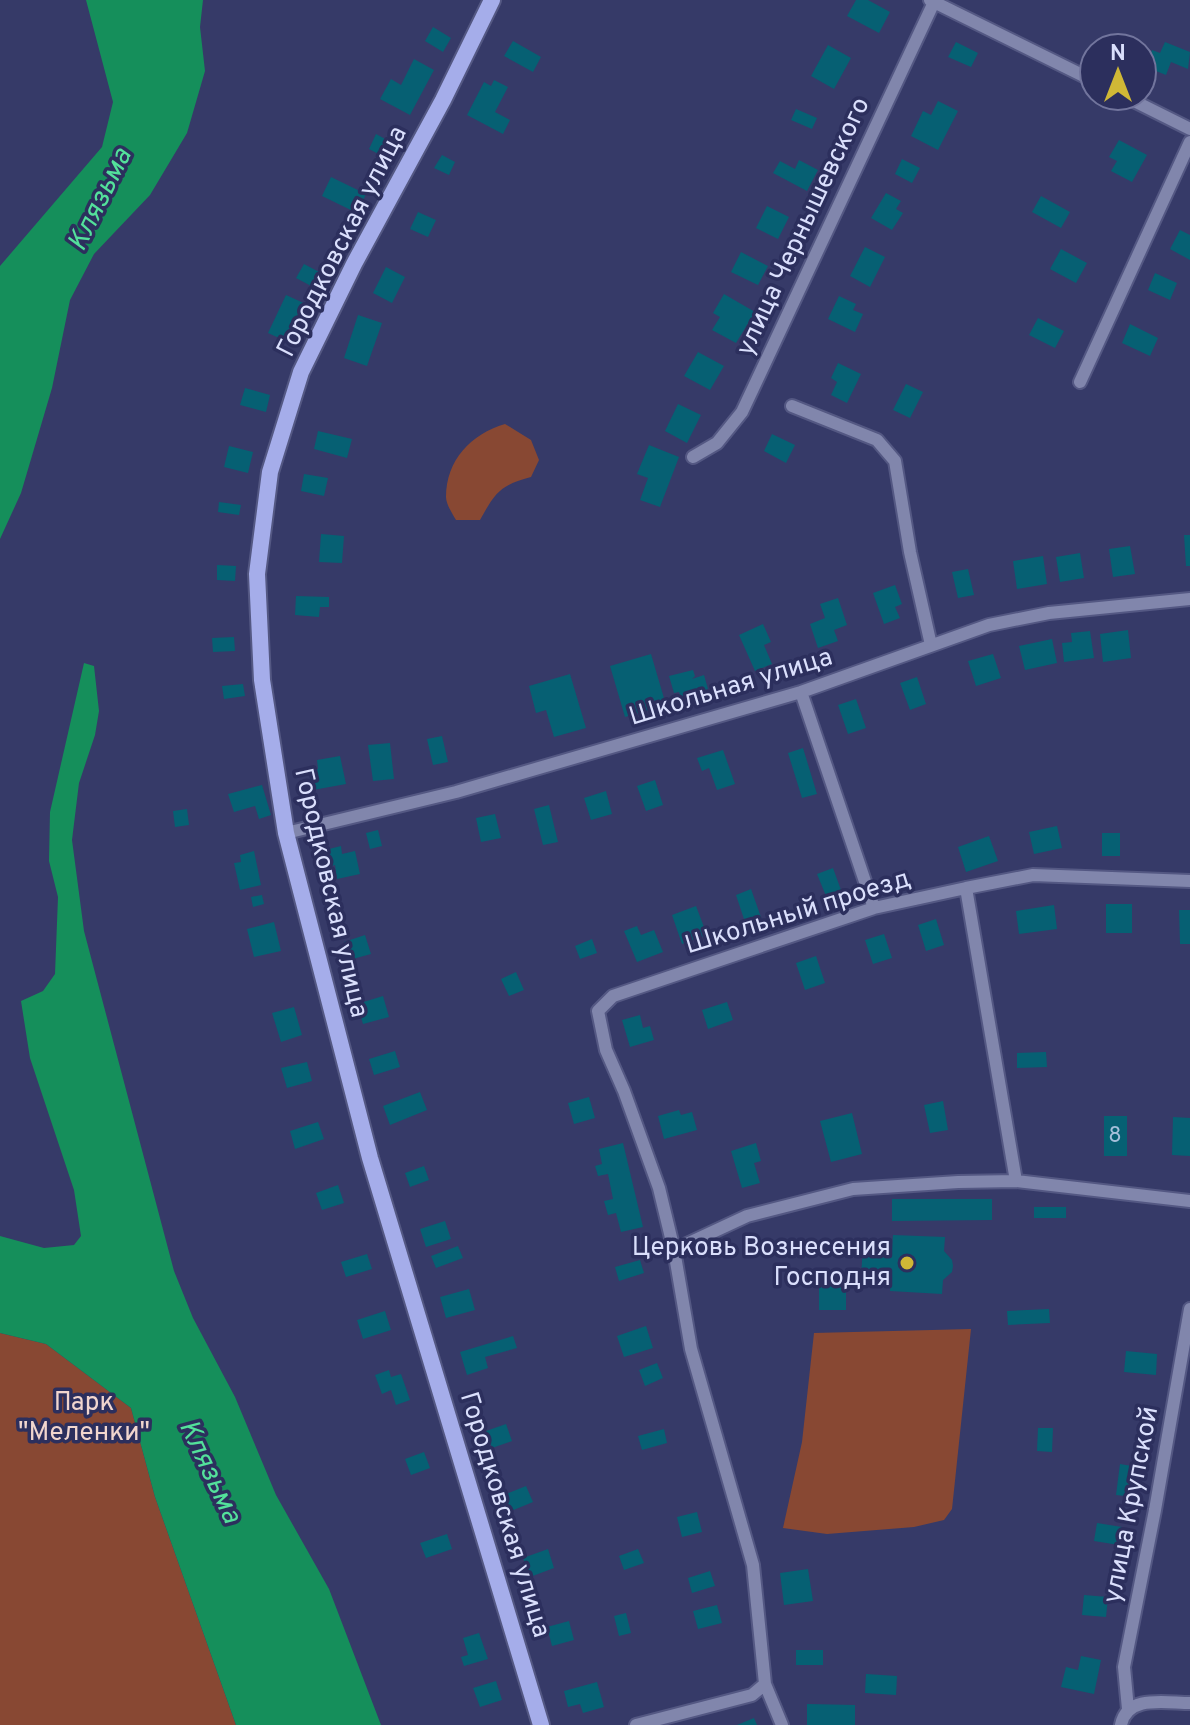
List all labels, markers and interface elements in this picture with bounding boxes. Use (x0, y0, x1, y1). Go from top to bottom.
north arrow (1078, 32, 1158, 112)
text: N (1110, 41, 1126, 68)
street label: улица Чернышевского (730, 93, 878, 361)
street label: Городковская улица (270, 121, 416, 363)
water label: Клязьма (61, 142, 142, 258)
street label: Школьная улица (625, 641, 837, 735)
street label: Городковская улица (285, 765, 375, 1021)
street label: Школьный проезд (681, 863, 915, 963)
house number: 8 (1108, 1123, 1122, 1150)
place label: Церковь Вознесения Господня (632, 1232, 891, 1295)
marker: Церковь Вознесения Господня (898, 1254, 916, 1272)
park label: Парк "Меленки" (18, 1387, 150, 1450)
street label: Городковская улица (451, 1388, 557, 1642)
street label: улица Крупской (1097, 1404, 1167, 1606)
water label: Клязьма (169, 1414, 249, 1530)

